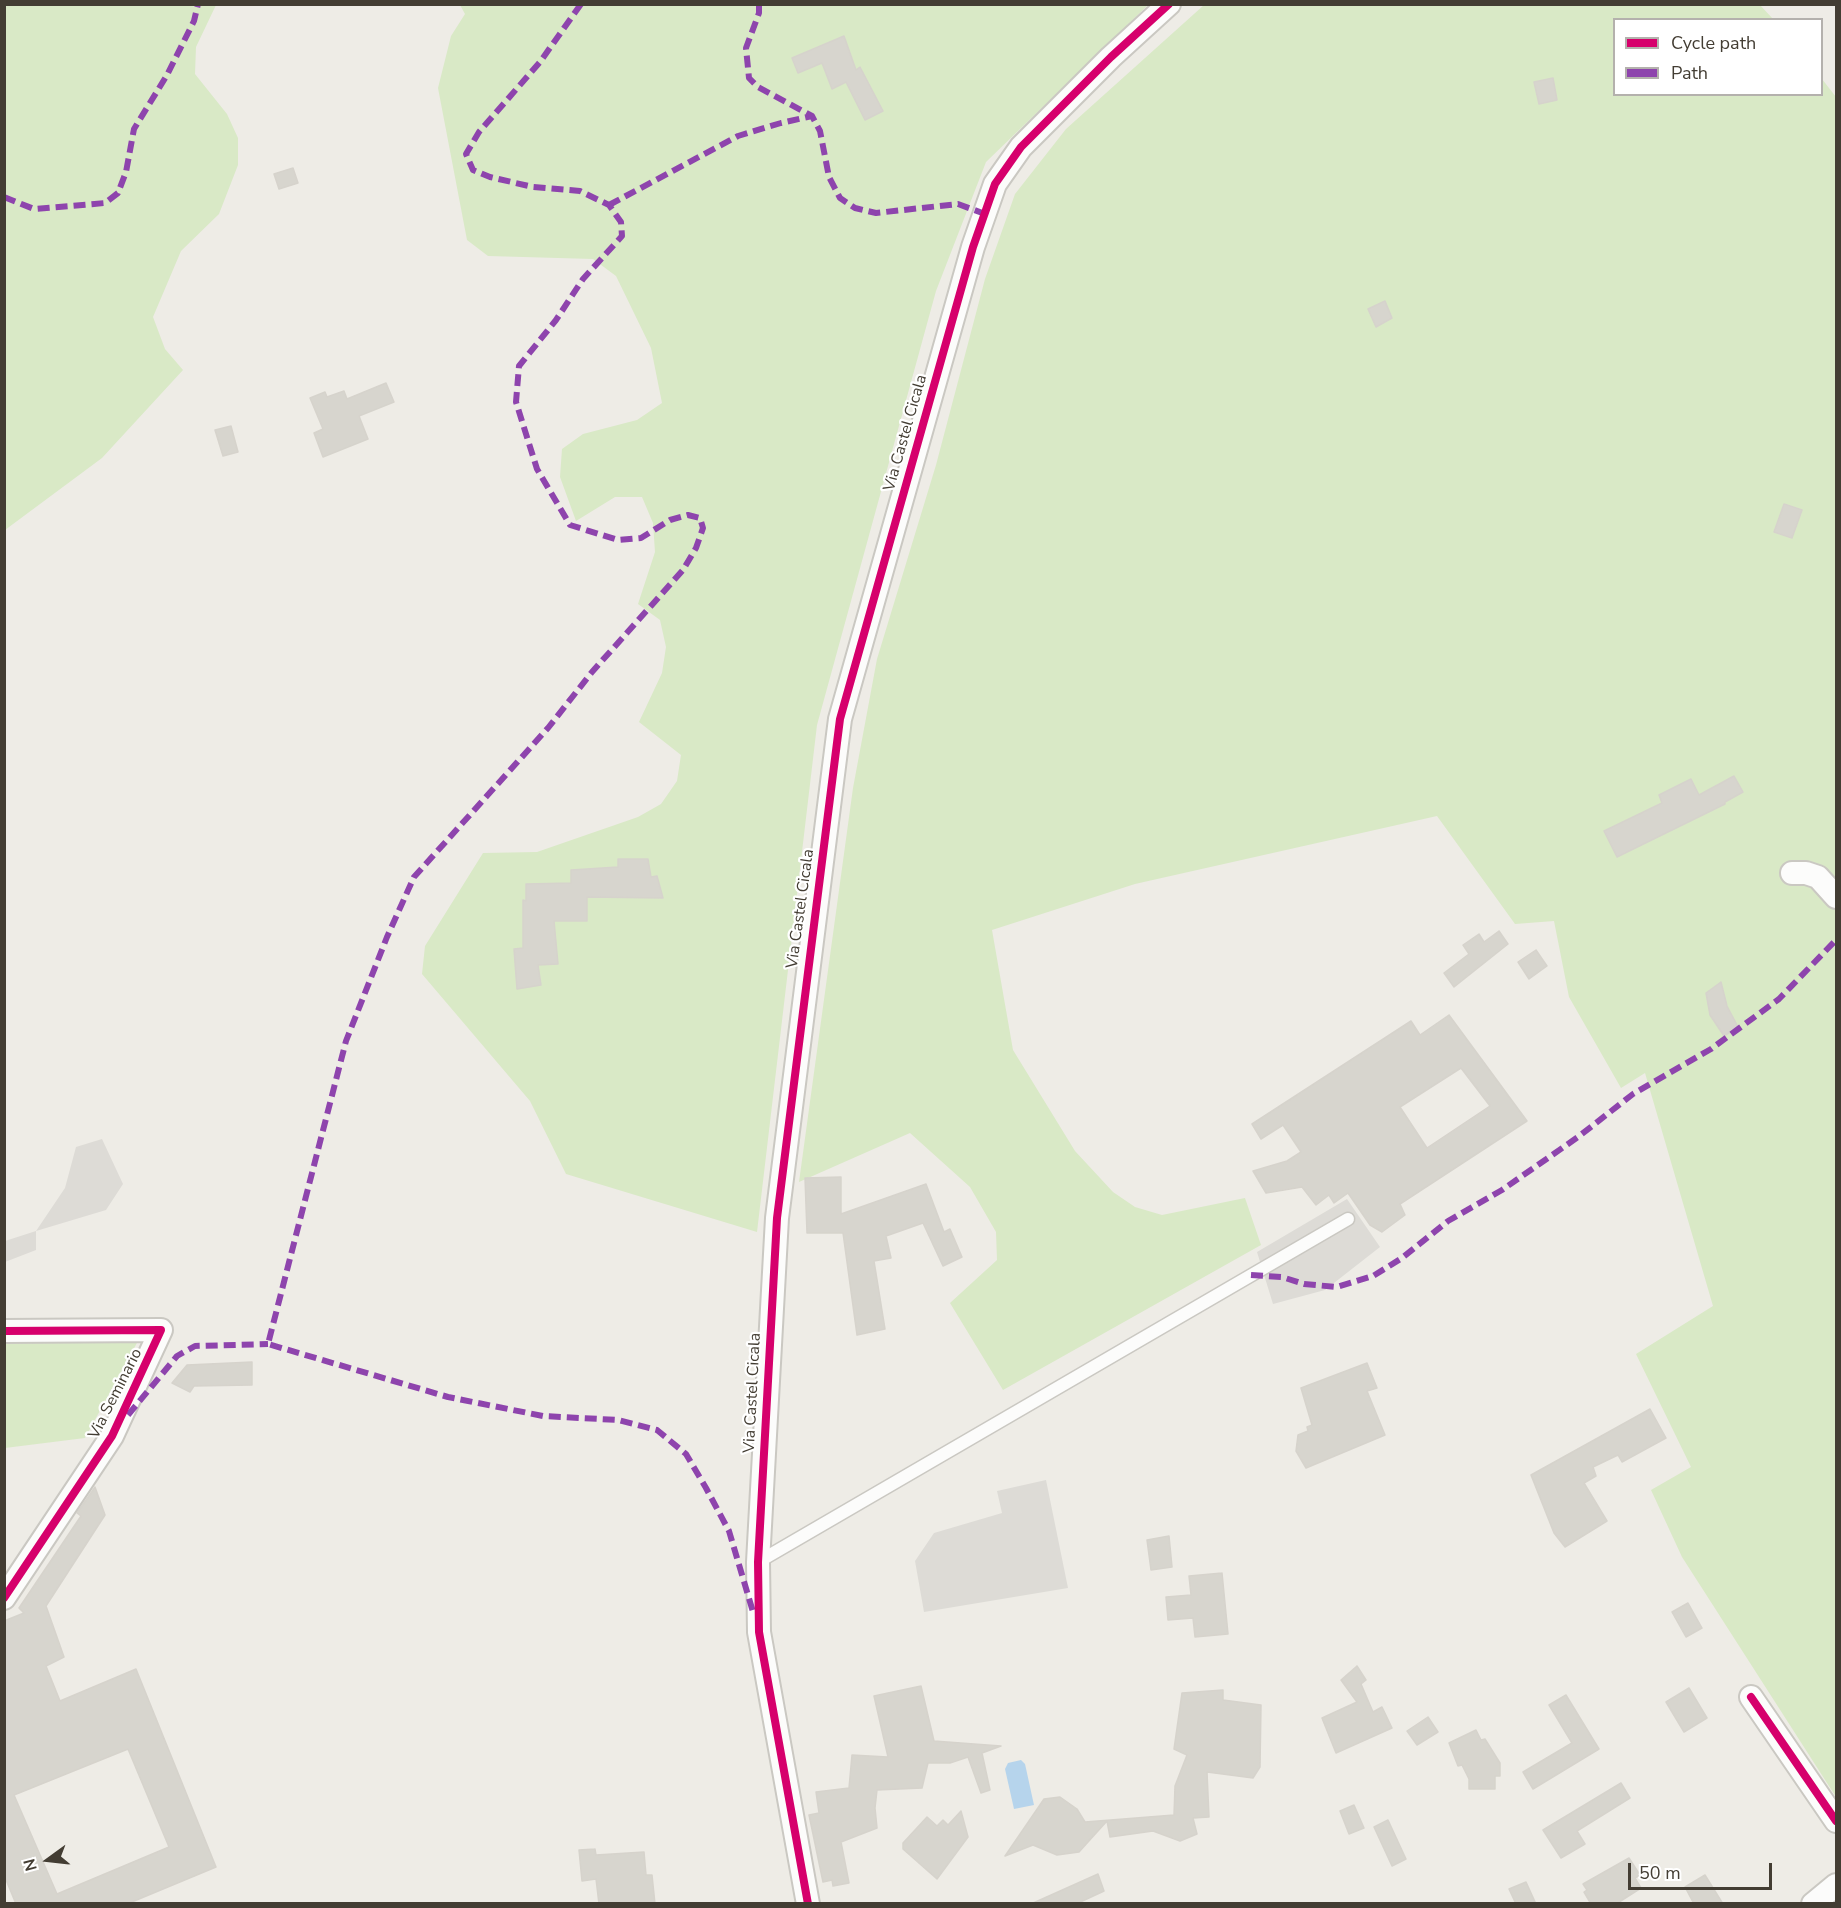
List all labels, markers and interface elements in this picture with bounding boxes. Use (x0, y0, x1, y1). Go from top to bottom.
legend (1613, 18, 1823, 96)
text: Cycle path (1671, 31, 1756, 55)
text: Path (1671, 61, 1708, 85)
street label: Via Castel Cicala (880, 373, 932, 493)
street label: Via Castel Cicala (783, 848, 819, 970)
street label: Via Castel Cicala (740, 1332, 766, 1454)
street label: Via Seminario (85, 1346, 147, 1442)
north arrow (18, 1830, 78, 1890)
scale bar (1631, 1851, 1775, 1889)
text: N (18, 1856, 43, 1873)
text: 50 m (1639, 1861, 1681, 1885)

